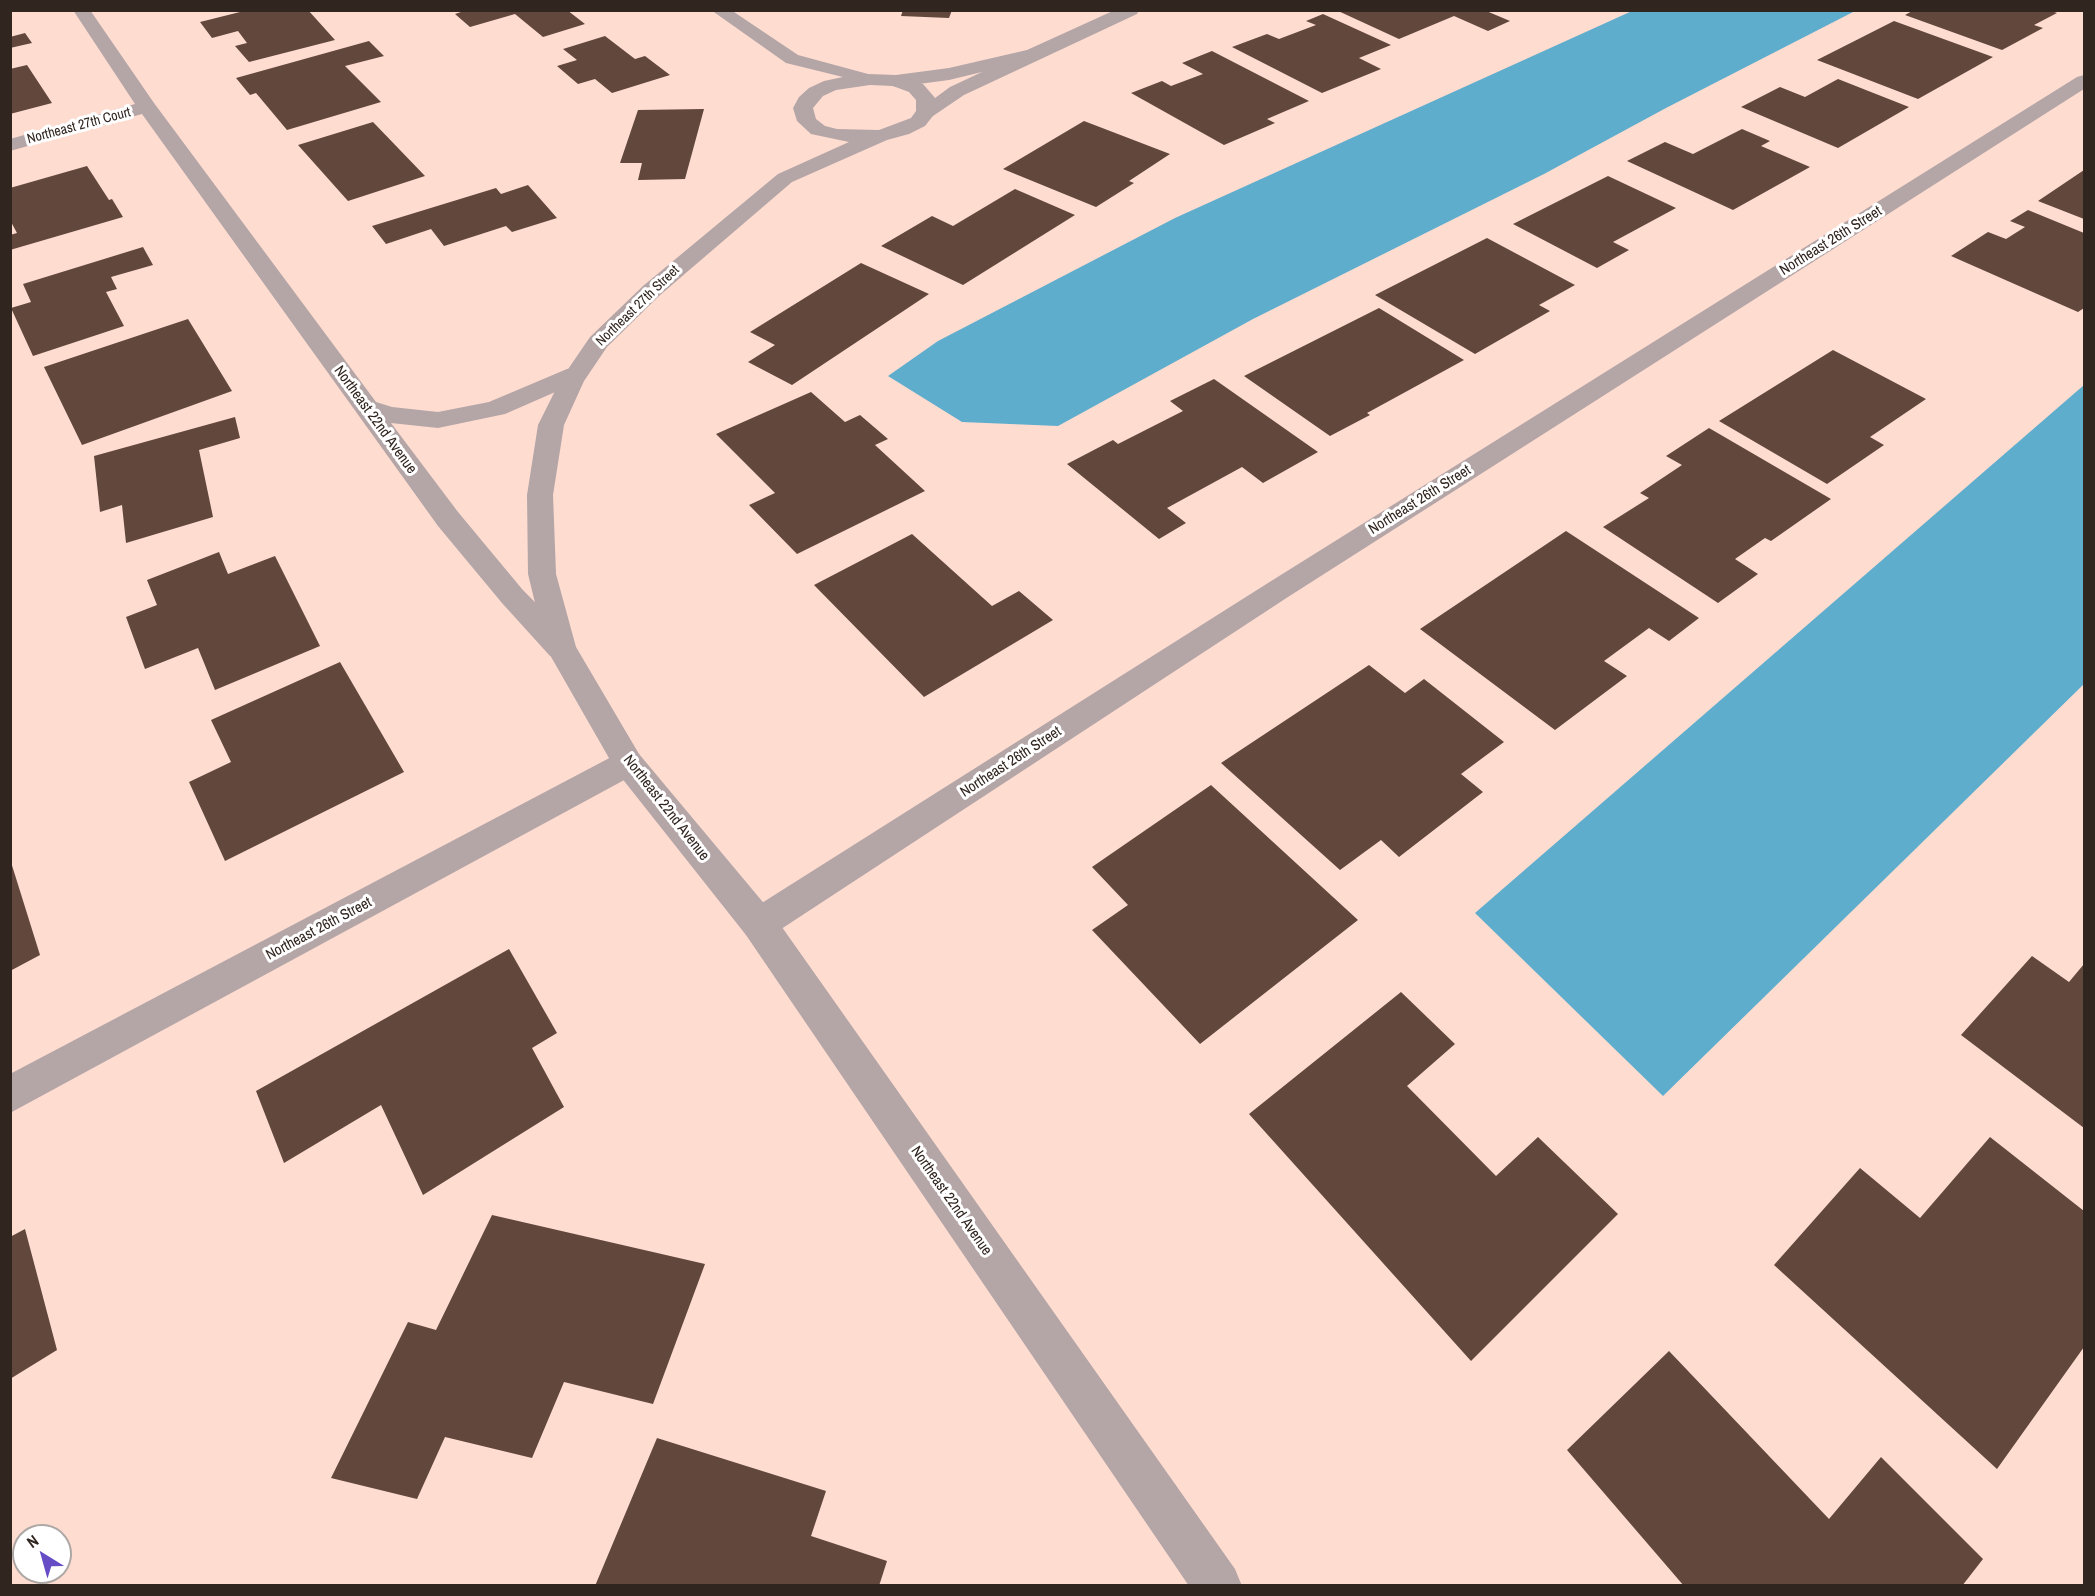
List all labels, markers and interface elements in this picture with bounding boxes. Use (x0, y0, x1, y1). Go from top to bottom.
street label: Northeast 27th Court (25, 104, 133, 148)
street label: Northeast 26th Street (1777, 202, 1885, 280)
street label: Northeast 27th Street (593, 262, 683, 350)
street label: Northeast 22nd Avenue (330, 363, 420, 477)
street label: Northeast 26th Street (1366, 461, 1474, 539)
street label: Northeast 26th Street (957, 723, 1065, 801)
street label: Northeast 22nd Avenue (619, 752, 713, 864)
street label: Northeast 26th Street (263, 894, 375, 964)
street label: Northeast 22nd Avenue (907, 1143, 995, 1259)
north arrow (12, 1524, 72, 1584)
text: N (22, 1530, 43, 1553)

